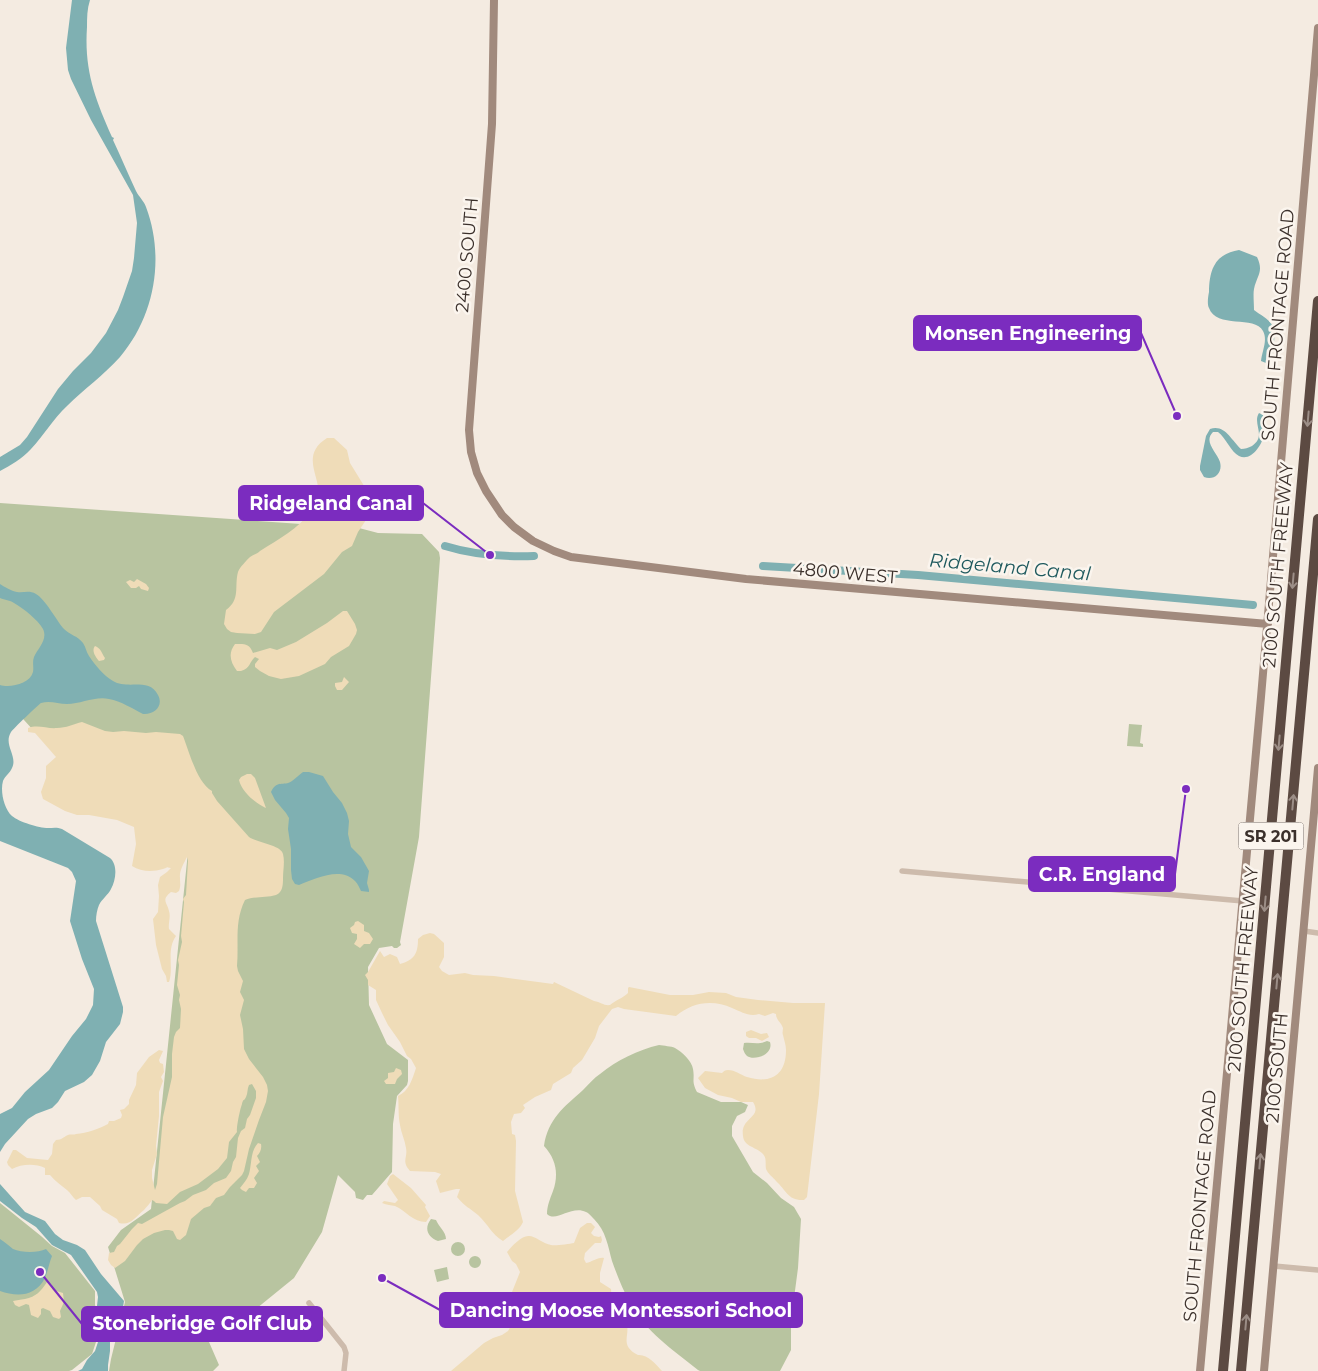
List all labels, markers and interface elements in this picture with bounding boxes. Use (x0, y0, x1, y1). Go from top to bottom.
street label: 2400 SOUTH (451, 197, 483, 313)
street label: SOUTH FRONTAGE ROAD (1257, 208, 1299, 442)
callout: Monsen Engineering (914, 316, 1141, 350)
text: Monsen Engineering (925, 322, 1131, 345)
one-way arrow (1303, 411, 1313, 427)
street label: 2100 SOUTH FREEWAY (1258, 461, 1298, 669)
callout: Ridgeland Canal (239, 486, 423, 520)
text: Ridgeland Canal (249, 492, 413, 515)
water label: Ridgeland Canal (928, 548, 1093, 586)
street label: 4800 WEST (792, 557, 899, 589)
one-way arrow (1289, 572, 1298, 588)
one-way arrow (1274, 734, 1284, 750)
one-way arrow (1288, 794, 1298, 810)
road number: SR 201 (1238, 822, 1304, 849)
callout: C.R. England (1029, 857, 1175, 891)
text: C.R. England (1039, 863, 1165, 886)
street label: 2100 SOUTH FREEWAY (1223, 865, 1263, 1073)
one-way arrow (1260, 896, 1269, 912)
one-way arrow (1272, 974, 1281, 990)
street label: 2100 SOUTH (1261, 1012, 1293, 1124)
street label: SOUTH FRONTAGE ROAD (1179, 1089, 1221, 1323)
one-way arrow (1256, 1153, 1265, 1169)
callout: Dancing Moose Montessori School (440, 1293, 802, 1327)
text: Dancing Moose Montessori School (450, 1299, 792, 1322)
callout: Stonebridge Golf Club (82, 1307, 322, 1341)
text: Stonebridge Golf Club (92, 1312, 312, 1335)
one-way arrow (1241, 1315, 1250, 1331)

